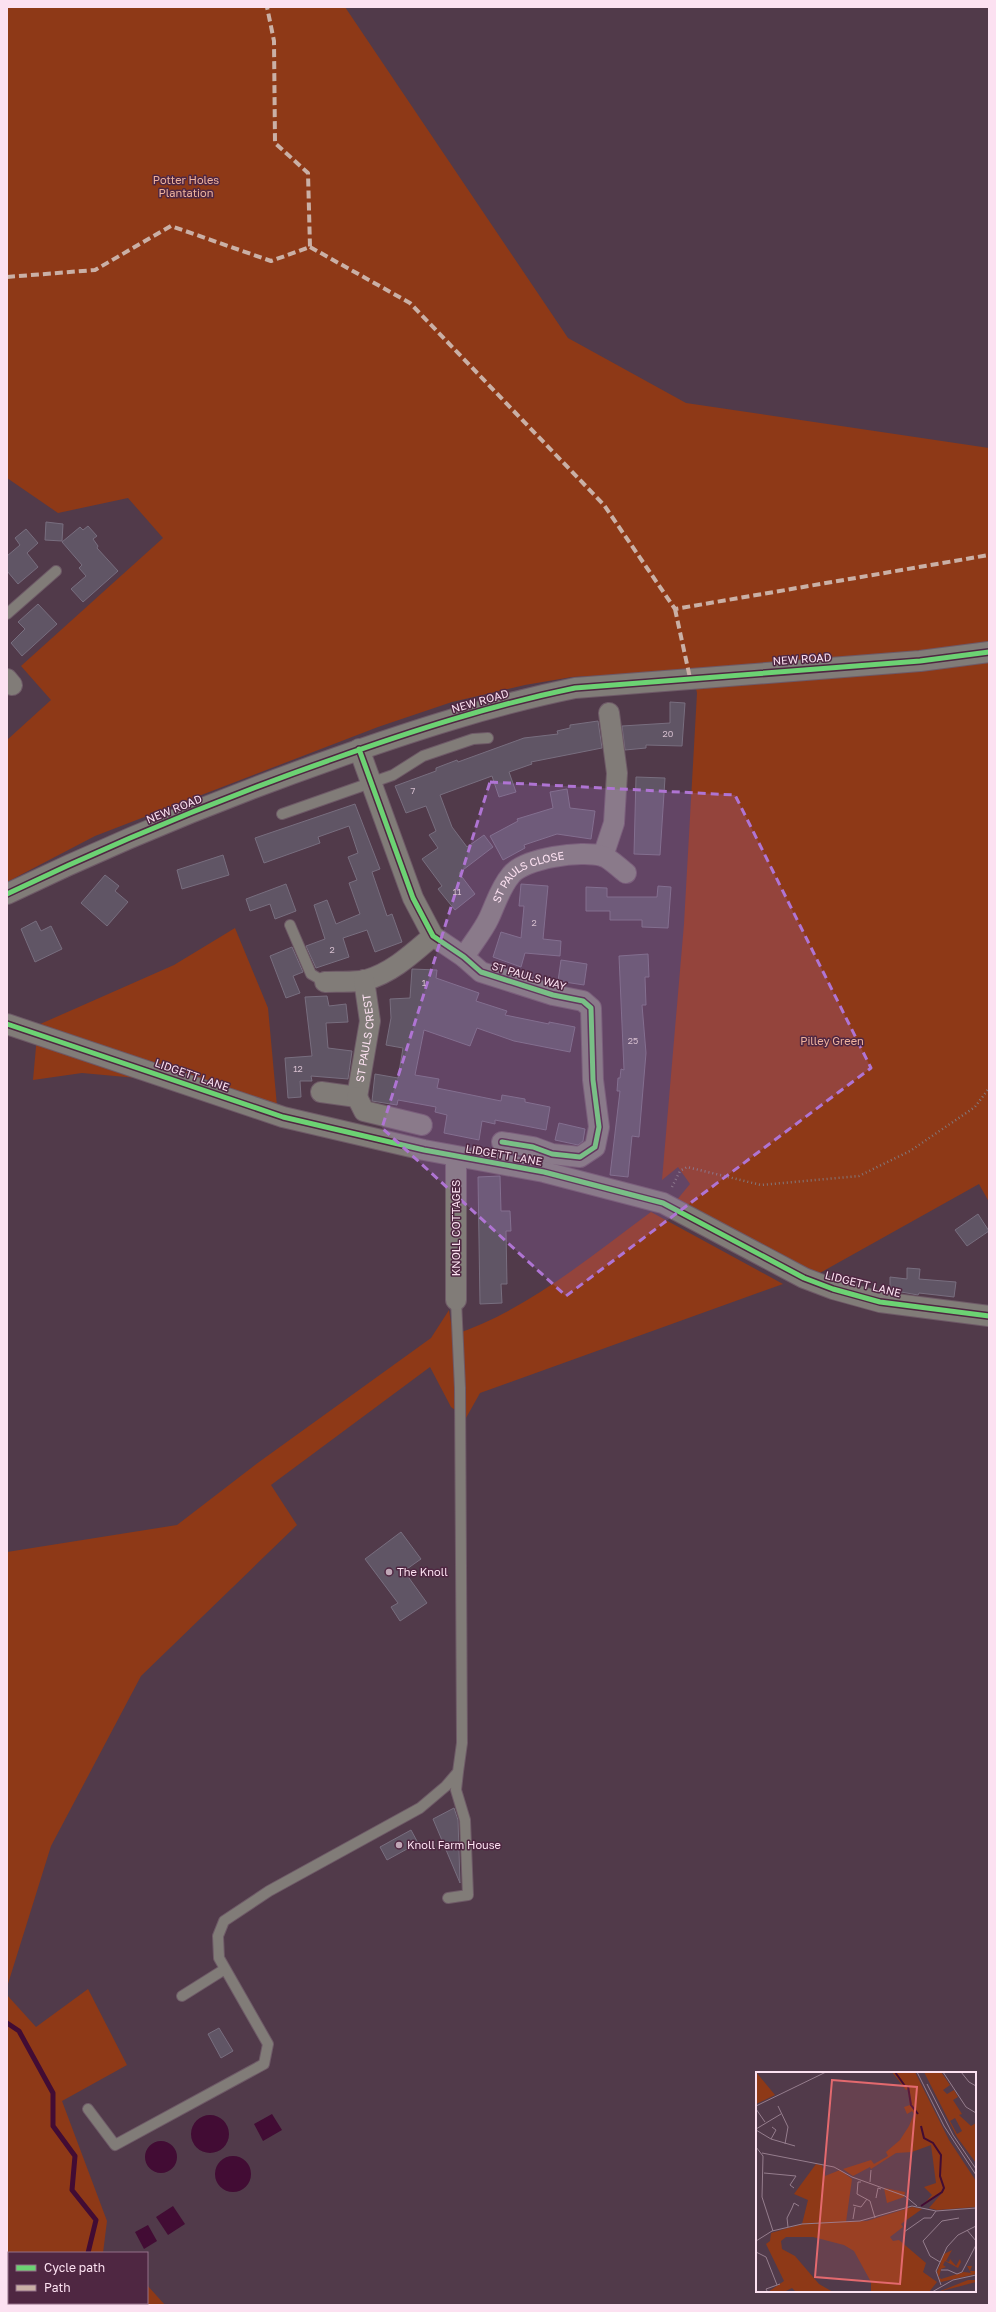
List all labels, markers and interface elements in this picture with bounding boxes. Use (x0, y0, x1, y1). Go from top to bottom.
park label: Potter Holes Plantation (153, 173, 219, 199)
street label: NEW ROAD (772, 650, 832, 667)
street label: NEW ROAD (450, 686, 510, 715)
house number: 20 (663, 728, 674, 739)
house number: 7 (411, 785, 416, 796)
street label: NEW ROAD (144, 791, 204, 826)
street label: ST PAULS CLOSE (489, 848, 565, 905)
house number: 11 (453, 886, 462, 897)
house number: 2 (531, 917, 537, 928)
house number: 2 (329, 944, 335, 955)
street label: ST PAULS WAY (490, 959, 568, 992)
house number: 1 (422, 977, 427, 988)
street label: ST PAULS CREST (353, 993, 376, 1083)
park label: Pilley Green (800, 1034, 864, 1047)
house number: 25 (628, 1035, 638, 1046)
street label: LIDGETT LANE (153, 1056, 231, 1093)
house number: 12 (293, 1063, 303, 1074)
street label: LIDGETT LANE (465, 1141, 544, 1168)
street label: KNOLL COTTAGES (449, 1180, 462, 1276)
street label: LIDGETT LANE (824, 1268, 903, 1299)
place label: The Knoll (397, 1565, 448, 1578)
marker: The Knoll (384, 1567, 394, 1577)
place label: Knoll Farm House (407, 1838, 501, 1851)
marker: Knoll Farm House (394, 1840, 404, 1850)
inset map (756, 2072, 976, 2292)
legend (8, 2252, 148, 2304)
text: Cycle path (44, 2260, 105, 2275)
text: Path (44, 2280, 71, 2295)

